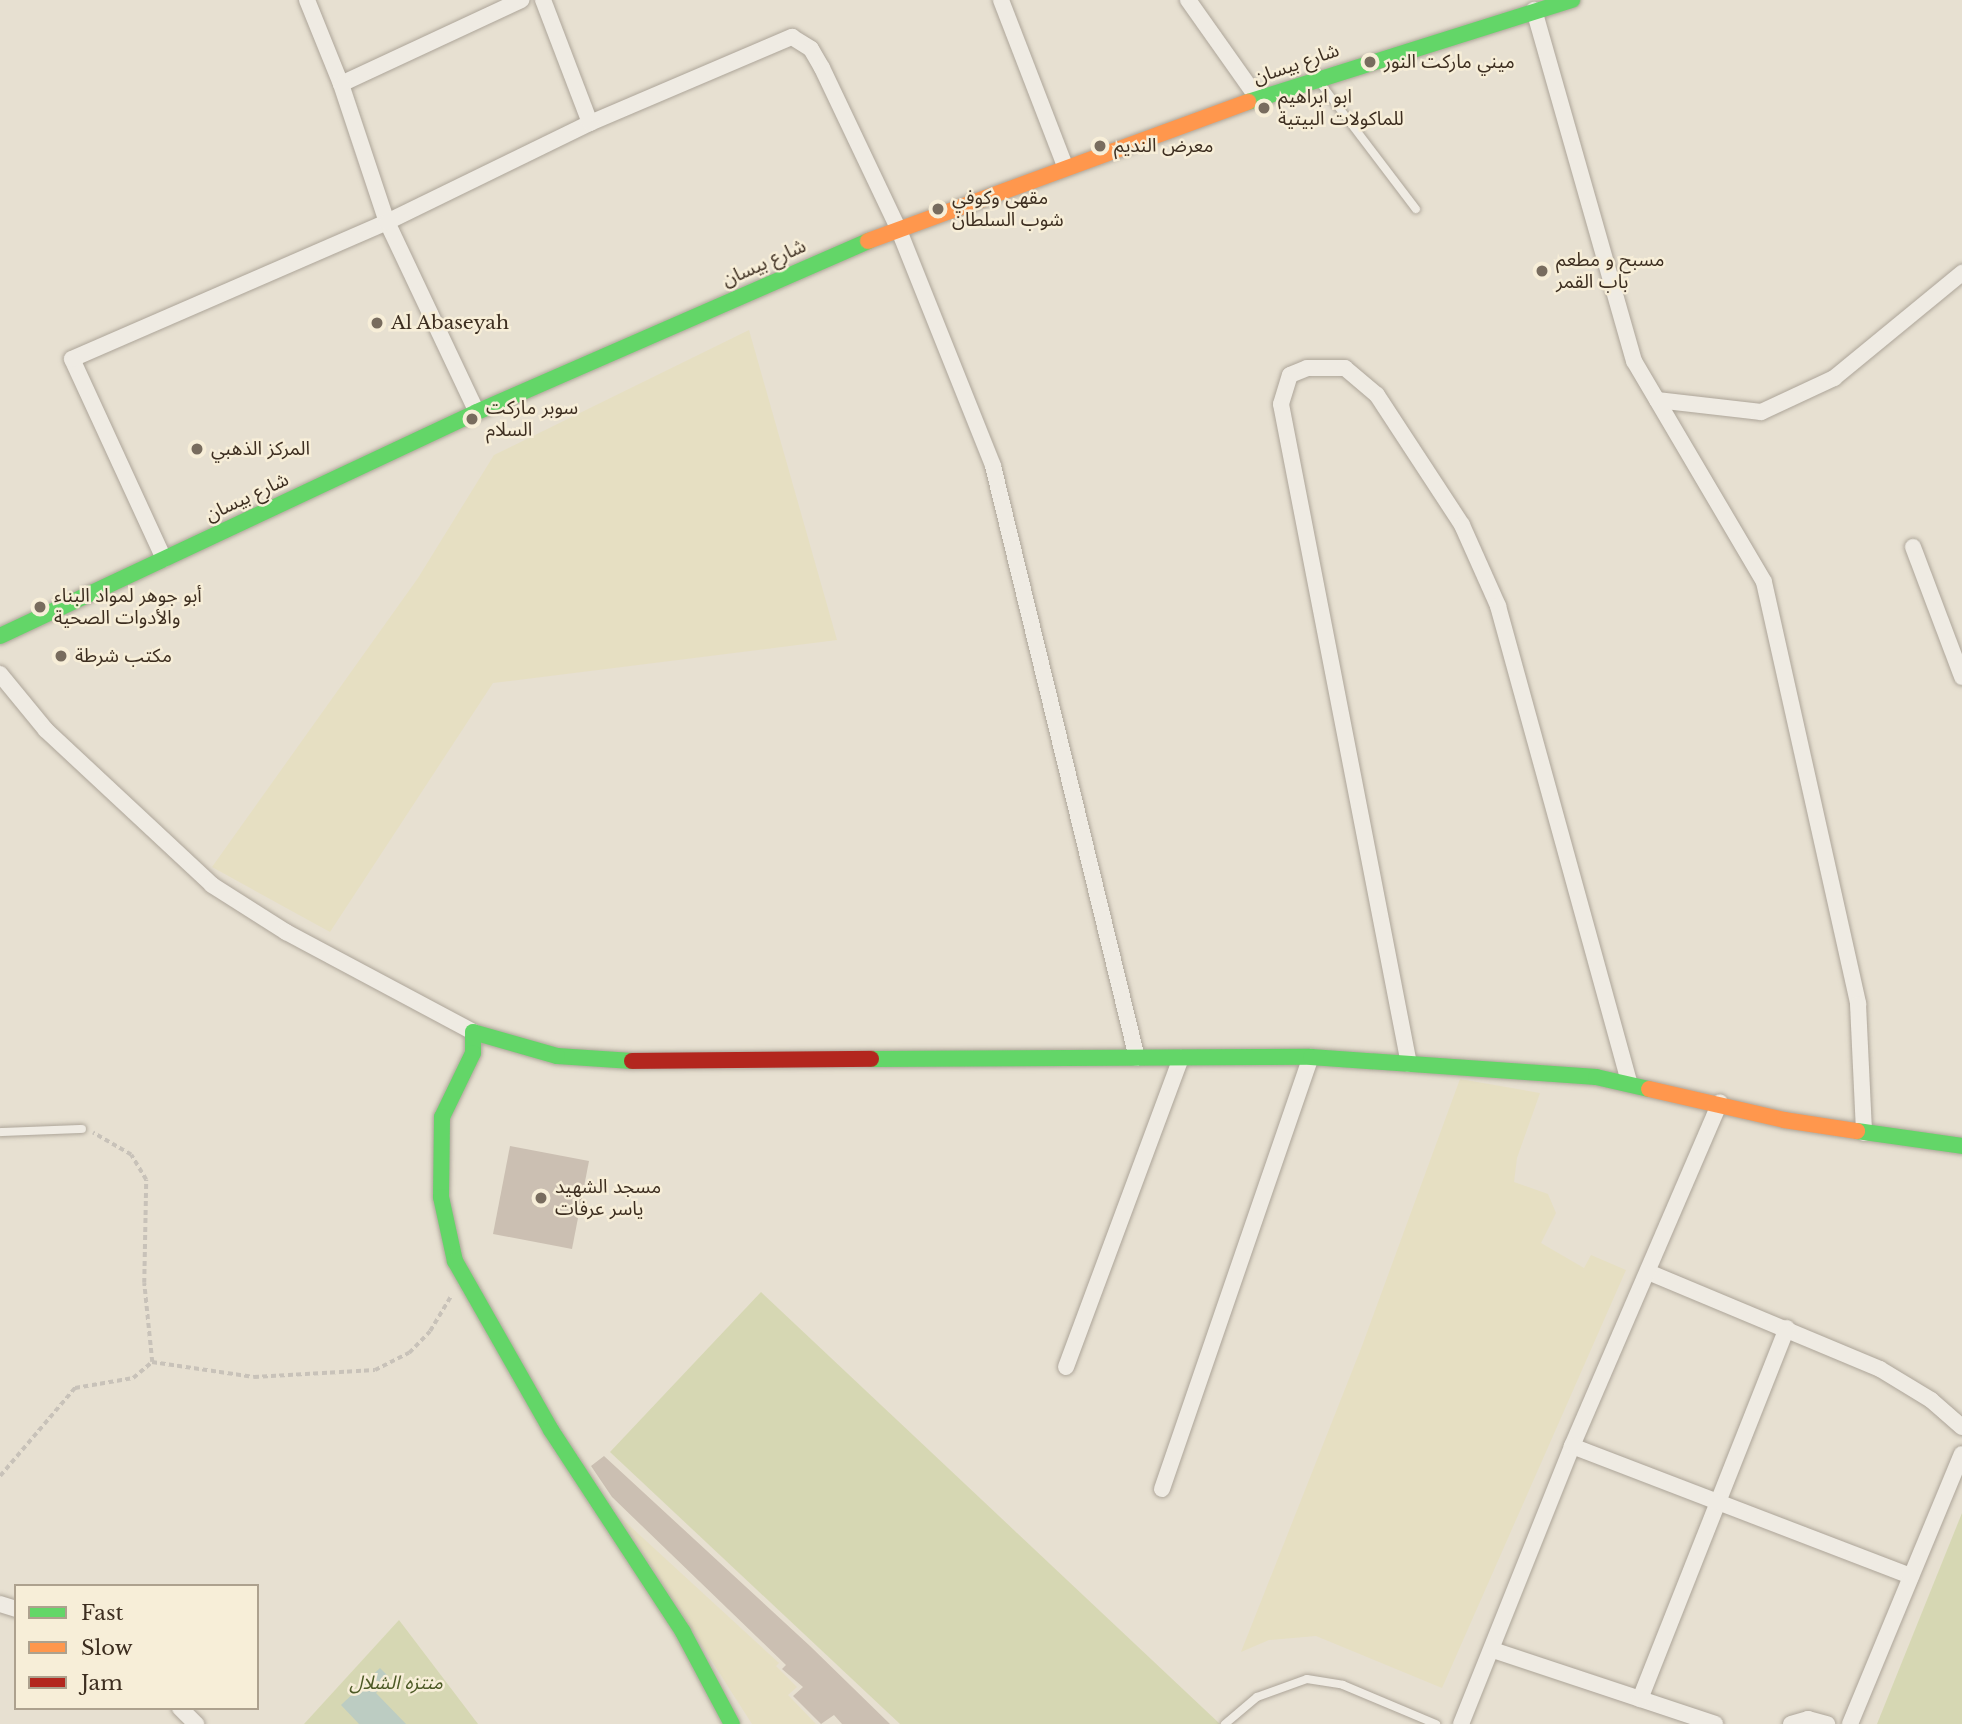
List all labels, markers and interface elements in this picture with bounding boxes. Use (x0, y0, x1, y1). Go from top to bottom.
street label: شارع بيسان (1250, 39, 1342, 89)
place label: ميني ماركت النور (1384, 51, 1515, 73)
marker: ميني ماركت النور (1362, 54, 1378, 70)
place label: ابو ابراهيم للماكولات البيتية (1278, 86, 1404, 130)
marker: ابو ابراهيم للماكولات البيتية (1256, 100, 1272, 116)
place label: معرض النديم (1114, 135, 1214, 157)
marker: معرض النديم (1092, 138, 1108, 154)
place label: مقهى وكوفي شوب السلطان (952, 187, 1064, 231)
marker: مقهى وكوفي شوب السلطان (930, 201, 946, 217)
street label: شارع بيسان (719, 234, 809, 292)
place label: مسبح و مطعم باب القمر (1556, 249, 1664, 293)
marker: مسبح و مطعم باب القمر (1534, 263, 1550, 279)
place label: Al Abaseyah (391, 312, 510, 334)
marker: Al Abaseyah (369, 315, 385, 331)
place label: سوبر ماركت السلام (486, 397, 578, 441)
marker: سوبر ماركت السلام (464, 411, 480, 427)
place label: المركز الذهبي (211, 438, 310, 460)
marker: المركز الذهبي (189, 441, 205, 457)
street label: شارع بيسان (202, 468, 292, 526)
place label: أبو جوهر لمواد البناء والأدوات الصحية (54, 585, 202, 629)
marker: أبو جوهر لمواد البناء والأدوات الصحية (32, 599, 48, 615)
place label: مكتب شرطة (75, 645, 172, 667)
marker: مكتب شرطة (53, 648, 69, 664)
place label: مسجد الشهيد ياسر عرفات (555, 1176, 661, 1220)
marker: مسجد الشهيد ياسر عرفات (533, 1190, 549, 1206)
legend (14, 1584, 259, 1710)
text: Fast (81, 1600, 123, 1626)
text: Slow (81, 1635, 133, 1661)
text: Jam (81, 1670, 123, 1696)
park label: منتزه الشلال (349, 1672, 443, 1694)

